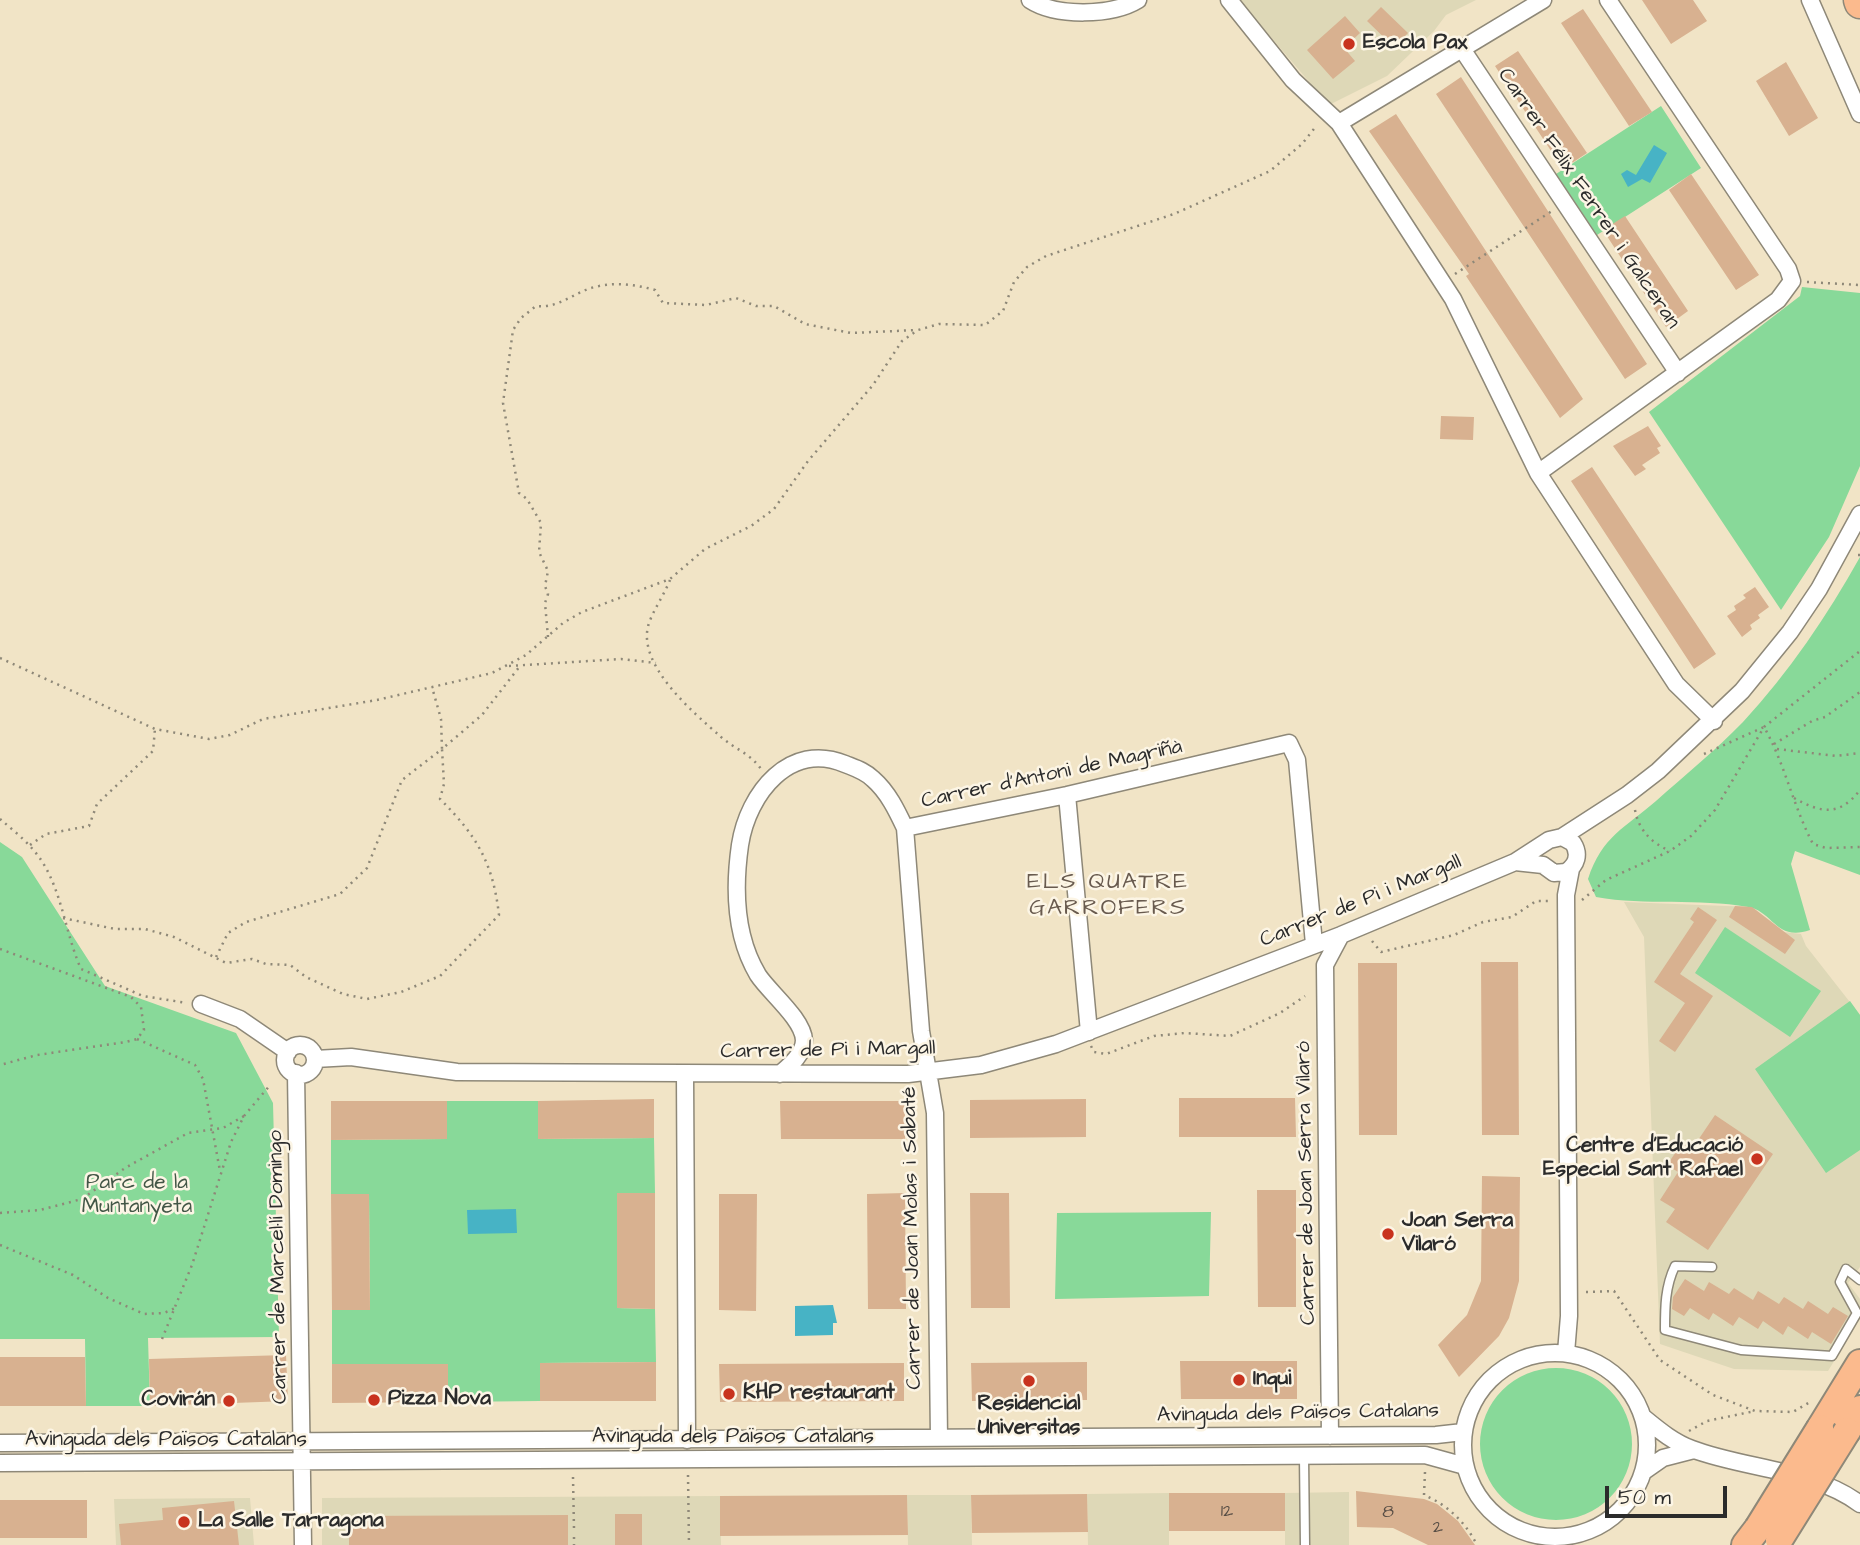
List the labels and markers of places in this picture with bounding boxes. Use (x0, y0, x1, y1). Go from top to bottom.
place label: Escola Pax (1363, 31, 1467, 57)
marker: Escola Pax (1341, 36, 1357, 52)
place label: Centre d'Educació Especial Sant Rafael (1543, 1134, 1743, 1184)
marker: Centre d'Educació Especial Sant Rafael (1749, 1151, 1765, 1167)
place label: Joan Serra Vilaró (1402, 1209, 1513, 1259)
marker: Joan Serra Vilaró (1380, 1226, 1396, 1242)
place label: Inqui (1253, 1367, 1291, 1393)
marker: Inqui (1231, 1372, 1247, 1388)
marker: Residencial Universitas (1021, 1373, 1037, 1389)
place label: KHP restaurant (743, 1381, 895, 1407)
marker: KHP restaurant (721, 1386, 737, 1402)
place label: Pizza Nova (388, 1387, 491, 1413)
place label: Covirán (141, 1388, 215, 1414)
marker: Pizza Nova (366, 1392, 382, 1408)
place label: Residencial Universitas (977, 1392, 1081, 1442)
marker: Covirán (221, 1393, 237, 1409)
place label: La Salle Tarragona (198, 1509, 384, 1535)
marker: La Salle Tarragona (176, 1514, 192, 1530)

